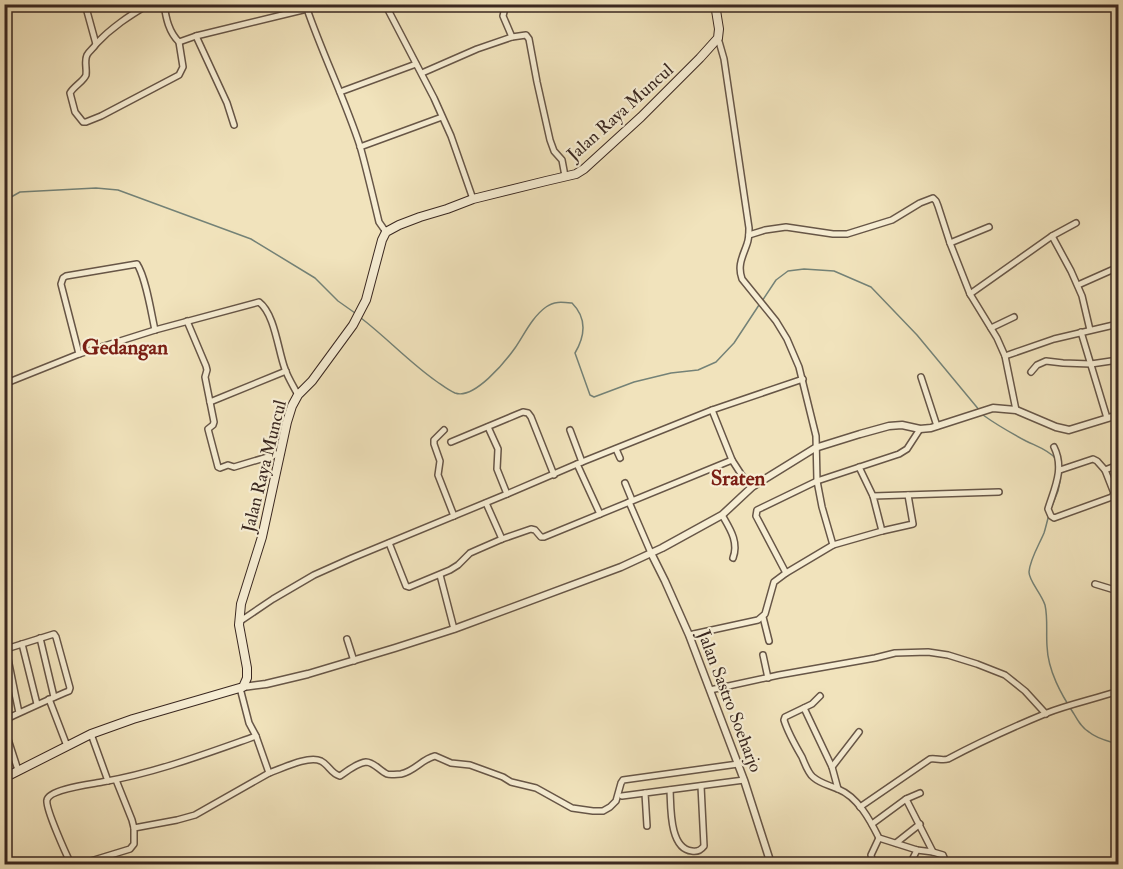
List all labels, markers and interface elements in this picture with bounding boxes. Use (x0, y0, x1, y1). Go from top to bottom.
street label: Jalan Raya Muncul (562, 58, 679, 167)
district label: Gedangan (82, 334, 168, 361)
street label: Jalan Raya Muncul (237, 397, 292, 536)
district label: Sraten (711, 465, 765, 492)
street label: Jalan Sastro Soeharjo (691, 626, 767, 776)

